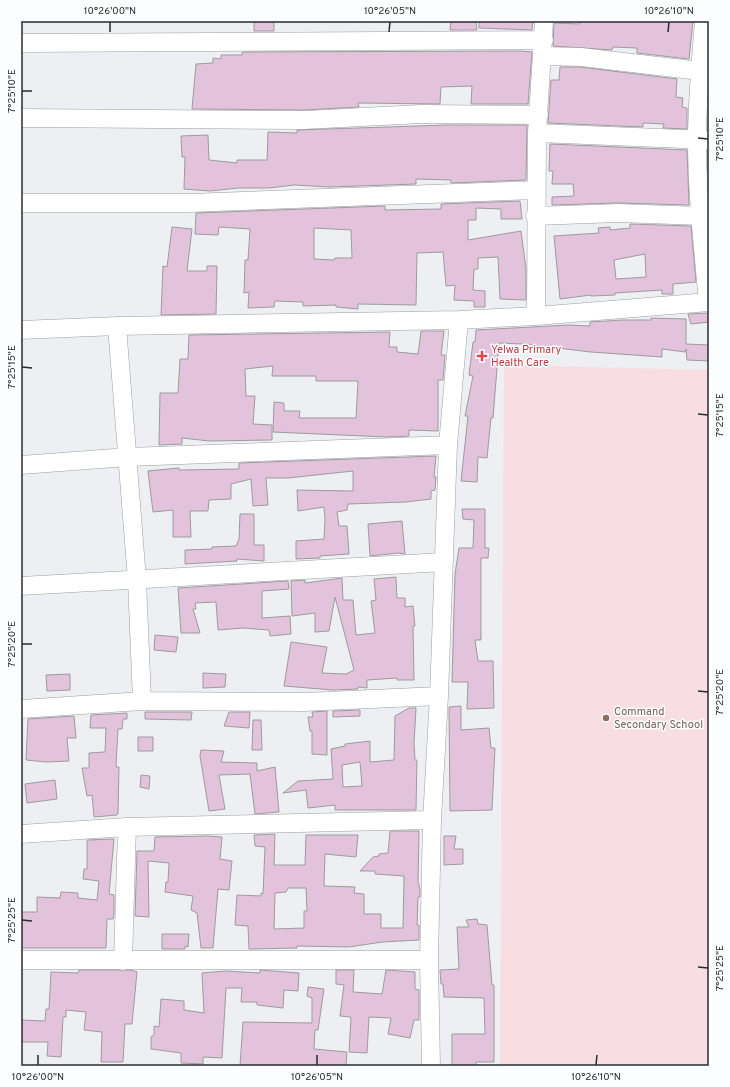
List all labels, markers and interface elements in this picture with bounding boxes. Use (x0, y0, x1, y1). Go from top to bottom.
text: 10°26'00"N (84, 5, 136, 18)
text: 10°26'05"N (364, 5, 416, 18)
text: 10°26'10"N (644, 5, 694, 18)
text: 7°25'10"E (6, 69, 19, 113)
text: 7°25'10"E (714, 117, 727, 161)
place label: Yelwa Primary Health Care (491, 343, 562, 370)
text: 7°25'15"E (6, 345, 19, 389)
marker: Yelwa Primary Health Care (476, 350, 488, 362)
text: 7°25'15"E (714, 393, 727, 437)
text: 7°25'20"E (6, 621, 19, 667)
text: 7°25'20"E (714, 669, 727, 715)
place label: Command Secondary School (614, 705, 703, 732)
marker: Command Secondary School (601, 713, 611, 723)
text: 7°25'25"E (6, 897, 19, 943)
text: 7°25'25"E (714, 945, 727, 991)
text: 10°26'00"N (12, 1071, 64, 1084)
text: 10°26'05"N (291, 1071, 343, 1084)
text: 10°26'10"N (571, 1071, 621, 1084)

